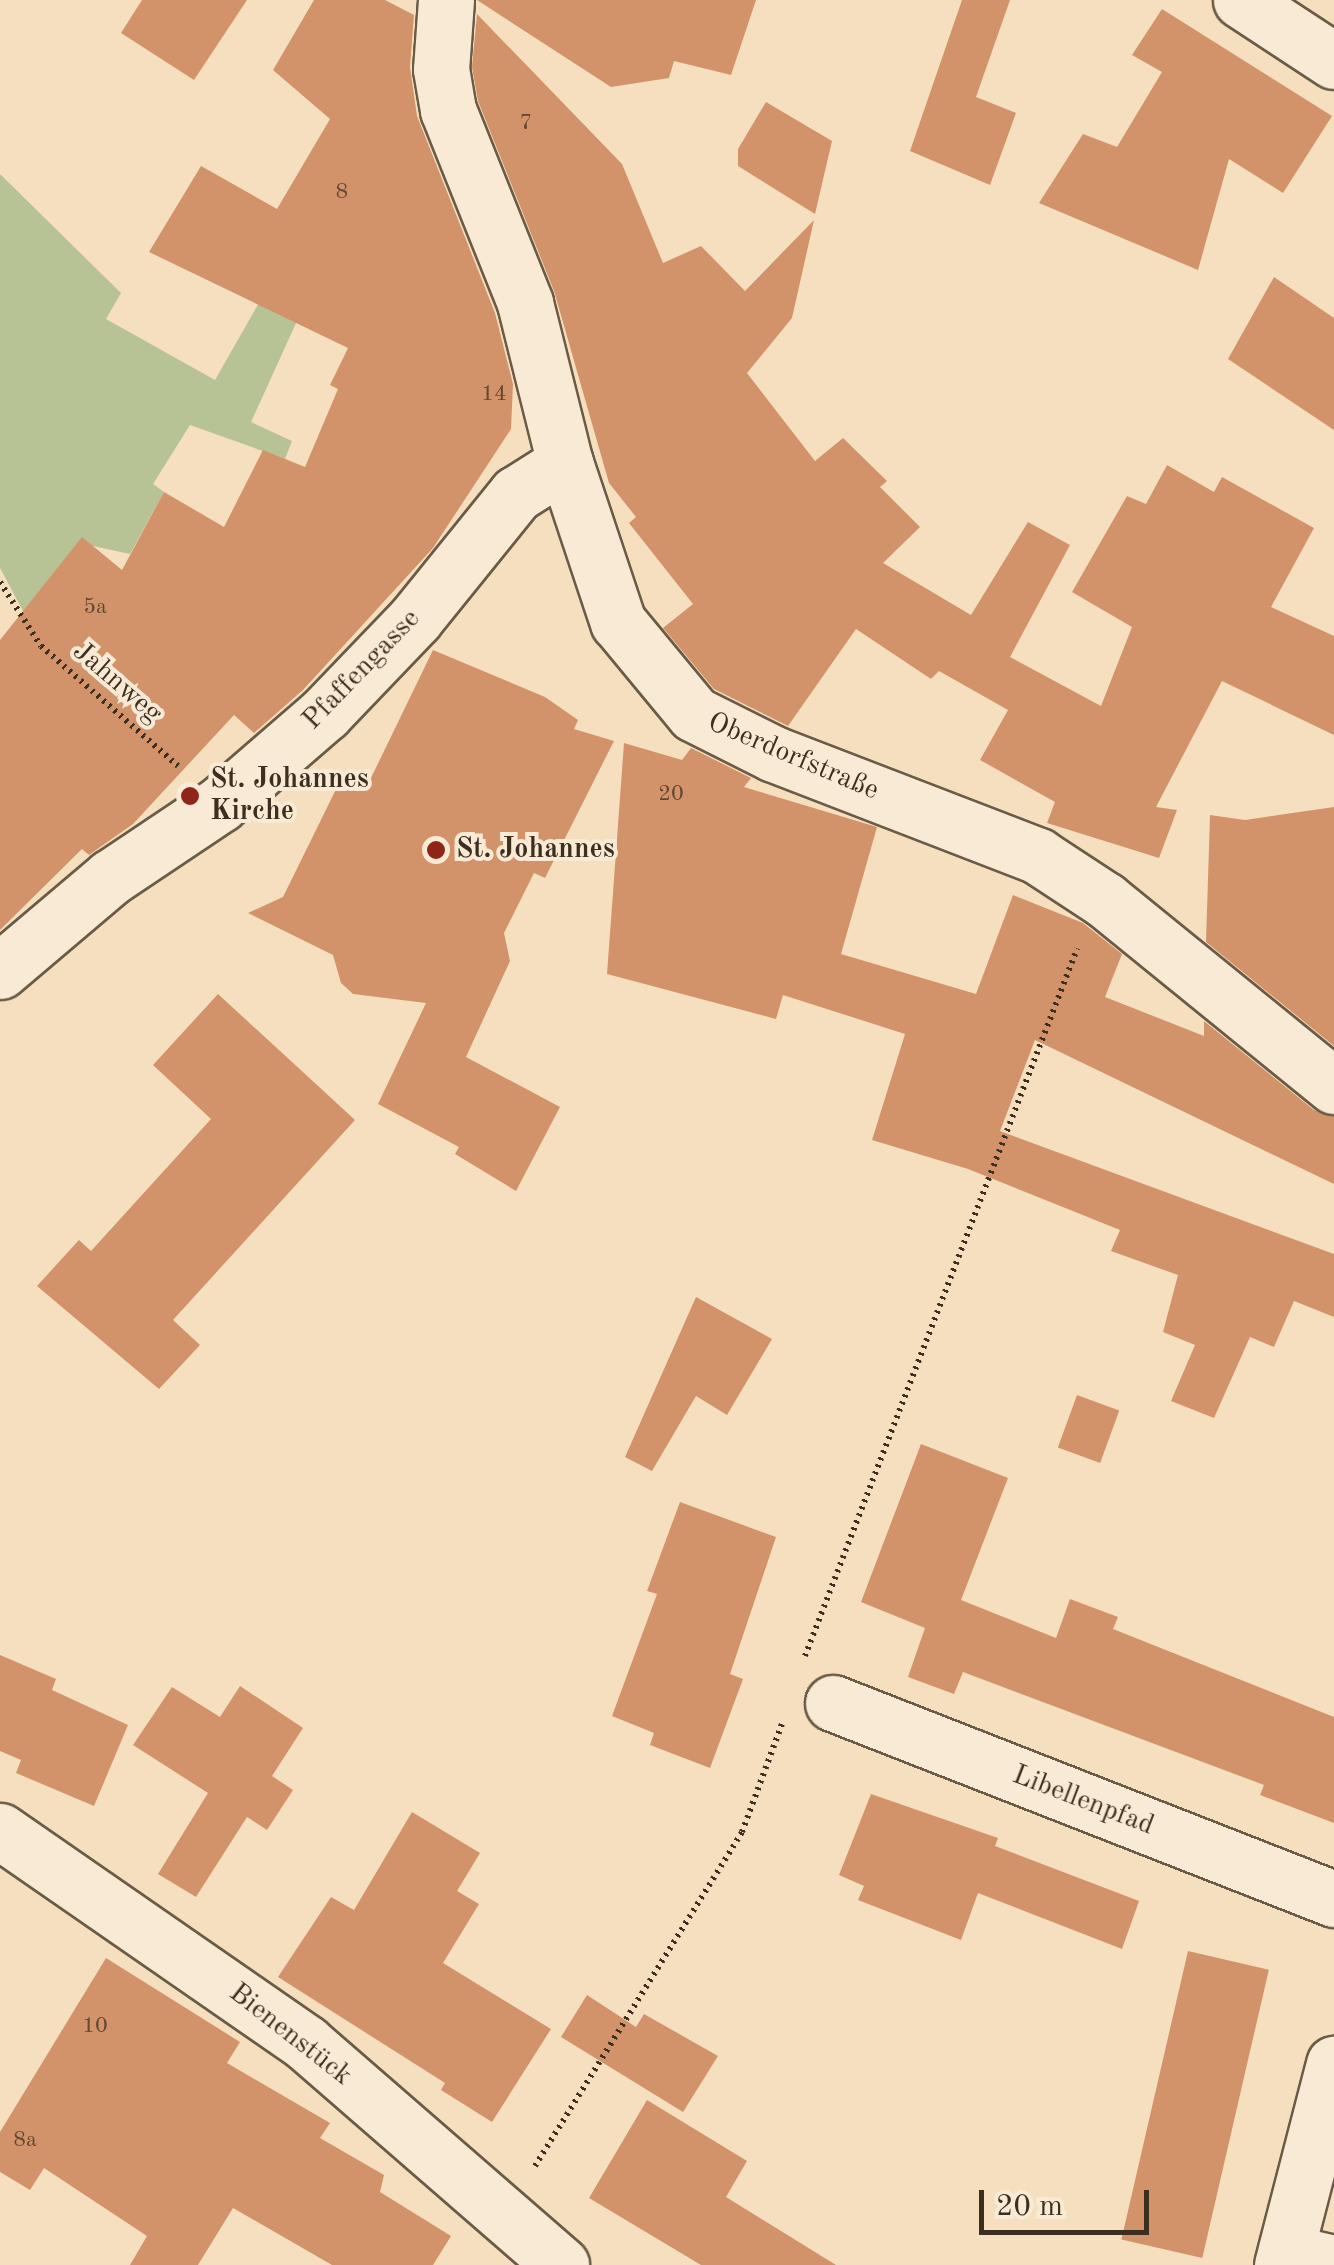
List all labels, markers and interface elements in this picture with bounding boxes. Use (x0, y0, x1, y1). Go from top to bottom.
house number: 7 (520, 111, 532, 137)
house number: 8 (336, 180, 348, 206)
house number: 14 (481, 382, 507, 408)
house number: 5a (83, 595, 107, 621)
street label: Pfaffengasse (296, 603, 428, 737)
street label: Jahnweg (65, 635, 169, 731)
street label: Oberdorfstraße (702, 706, 884, 808)
place label: St. Johannes Kirche (210, 763, 369, 829)
house number: 20 (658, 782, 684, 808)
marker: St. Johannes Kirche (179, 785, 201, 807)
place label: St. Johannes (456, 833, 615, 867)
marker: St. Johannes (425, 839, 447, 861)
street label: Libellenpfad (1007, 1759, 1159, 1843)
street label: Bienenstück (222, 1977, 358, 2093)
house number: 10 (82, 2014, 108, 2040)
house number: 8a (13, 2128, 37, 2154)
scale bar (984, 2170, 1154, 2232)
text: 20 m (996, 2192, 1063, 2222)

